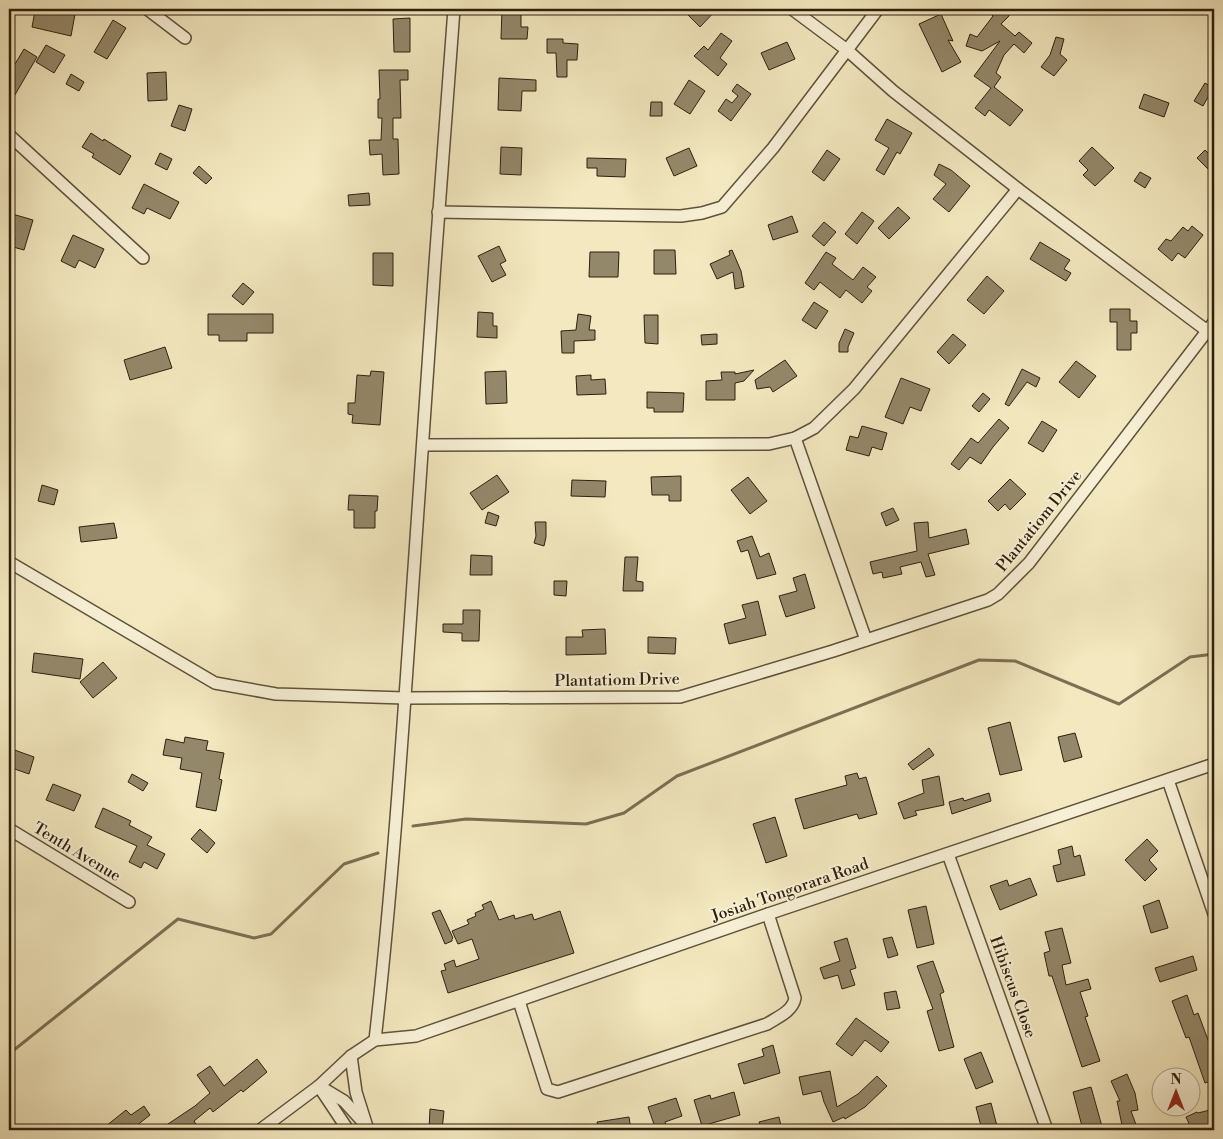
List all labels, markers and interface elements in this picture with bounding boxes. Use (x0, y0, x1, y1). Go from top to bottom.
street label: Plantatiom Drive (992, 466, 1086, 576)
street label: Plantatiom Drive (554, 669, 680, 691)
street label: Tenth Avenue (29, 818, 125, 886)
street label: Josiah Tongorara Road (708, 854, 871, 927)
street label: Hibiscus Close (985, 933, 1041, 1041)
north arrow (1150, 1066, 1200, 1116)
text: N (1170, 1071, 1182, 1089)

